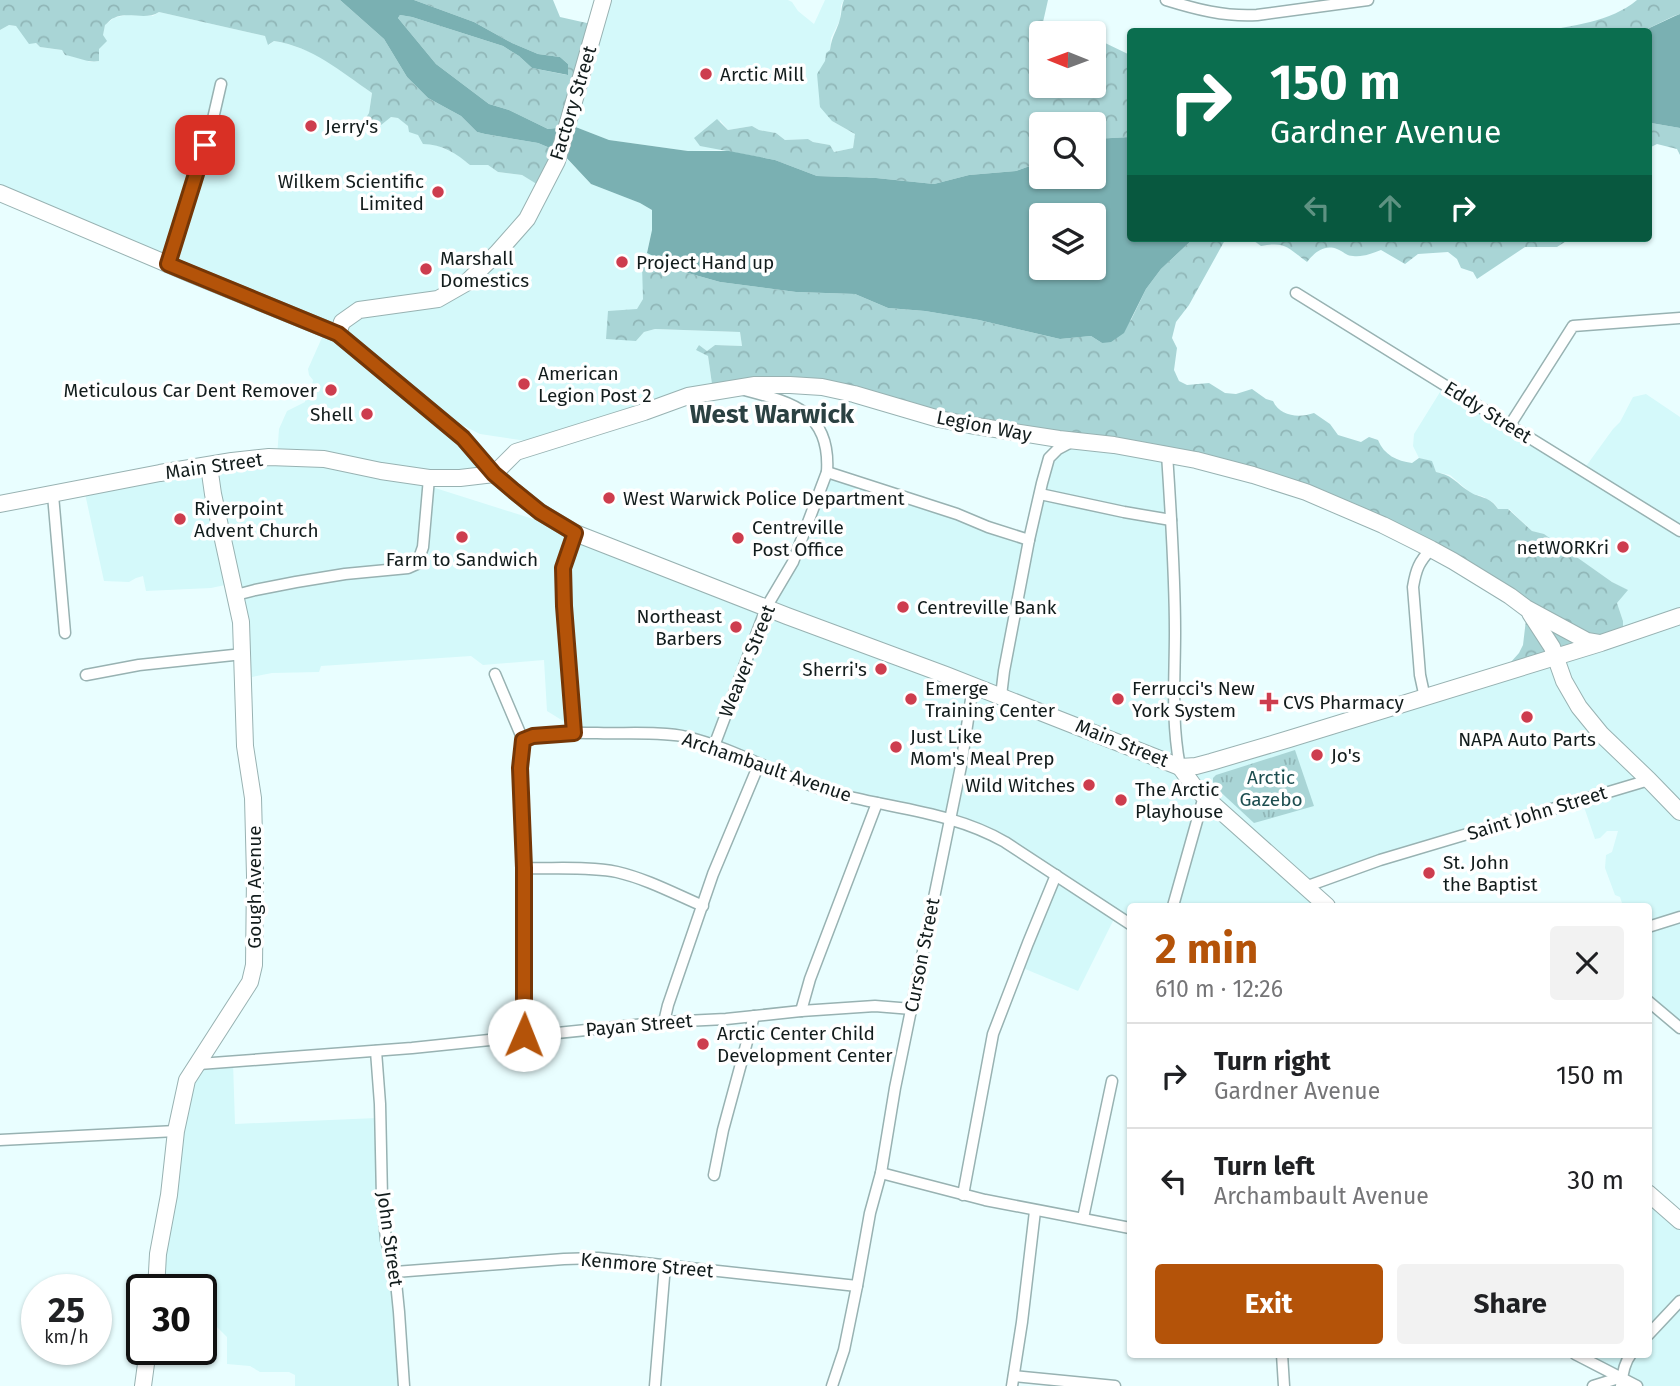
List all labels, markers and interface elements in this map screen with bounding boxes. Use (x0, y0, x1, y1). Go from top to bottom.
north arrow (1029, 21, 1106, 98)
map controls (1029, 21, 1106, 280)
street label: Factory Street (545, 43, 601, 163)
text: 150 m (1270, 53, 1401, 112)
icon: right (1155, 56, 1246, 147)
place label: Arctic Mill (720, 63, 805, 86)
marker: Arctic Mill (698, 66, 714, 82)
button: search (1029, 112, 1106, 189)
text: Gardner Avenue (1270, 113, 1501, 151)
pin (175, 115, 235, 175)
place label: Jerry's (325, 115, 378, 138)
marker: Jerry's (303, 118, 319, 134)
icon: arrive (186, 126, 224, 164)
place label: Wilkem Scientific Limited (278, 170, 424, 215)
marker: Wilkem Scientific Limited (430, 184, 446, 200)
icon: left (1298, 189, 1336, 227)
icon: ahead (1371, 189, 1409, 227)
icon: right (1444, 189, 1482, 227)
button: layers (1029, 203, 1106, 280)
place label: Marshall Domestics (440, 247, 529, 292)
place label: Project Hand up (636, 251, 774, 274)
marker: Project Hand up (614, 254, 630, 270)
marker: Marshall Domestics (418, 261, 434, 277)
place label: American Legion Post 2 (538, 362, 652, 407)
marker: American Legion Post 2 (516, 376, 532, 392)
street label: Eddy Street (1440, 376, 1536, 448)
place label: Meticulous Car Dent Remover (64, 379, 318, 402)
marker: Meticulous Car Dent Remover (323, 382, 339, 398)
district label: West Warwick (690, 399, 855, 430)
place label: Shell (310, 403, 353, 426)
marker: Shell (359, 406, 375, 422)
street label: Legion Way (935, 406, 1034, 447)
street label: Main Street (164, 448, 264, 484)
place label: West Warwick Police Department (623, 487, 905, 510)
marker: West Warwick Police Department (601, 490, 617, 506)
place label: Riverpoint Advent Church (194, 497, 319, 542)
marker: Riverpoint Advent Church (172, 511, 188, 527)
place label: Centreville Post Office (752, 516, 844, 561)
marker: Farm to Sandwich (454, 529, 470, 545)
marker: Centreville Post Office (730, 530, 746, 546)
place label: netWORKri (1516, 536, 1609, 559)
marker: netWORKri (1615, 539, 1631, 555)
place label: Farm to Sandwich (386, 548, 538, 571)
place label: Centreville Bank (917, 596, 1057, 619)
marker: Centreville Bank (895, 599, 911, 615)
street label: Weaver Street (714, 601, 780, 721)
place label: Northeast Barbers (637, 605, 722, 650)
marker: Northeast Barbers (728, 619, 744, 635)
place label: Sherri's (802, 658, 867, 681)
marker: Sherri's (873, 661, 889, 677)
place label: Emerge Training Center (925, 677, 1056, 722)
place label: Ferrucci's New York System (1132, 677, 1255, 722)
marker: Emerge Training Center (903, 691, 919, 707)
marker: Ferrucci's New York System (1110, 691, 1126, 707)
place label: CVS Pharmacy (1283, 691, 1404, 714)
marker: CVS Pharmacy (1261, 694, 1277, 710)
marker: NAPA Auto Parts (1519, 709, 1535, 725)
street label: Main Street (1072, 714, 1172, 772)
place label: Just Like Mom's Meal Prep (910, 725, 1055, 770)
street label: Archambault Avenue (679, 727, 855, 807)
place label: NAPA Auto Parts (1458, 728, 1596, 751)
marker: Just Like Mom's Meal Prep (888, 739, 904, 755)
place label: Jo's (1331, 744, 1361, 767)
marker: Jo's (1309, 747, 1325, 763)
park label: Arctic Gazebo (1239, 766, 1303, 811)
place label: Wild Witches (965, 774, 1075, 797)
marker: Wild Witches (1081, 777, 1097, 793)
place label: The Arctic Playhouse (1135, 778, 1223, 823)
street label: Saint John Street (1464, 781, 1610, 845)
marker: The Arctic Playhouse (1113, 792, 1129, 808)
street label: Gough Avenue (243, 825, 266, 949)
place label: St. John the Baptist (1443, 851, 1538, 896)
marker: St. John the Baptist (1421, 865, 1437, 881)
street label: Curson Street (900, 896, 944, 1014)
text: 2 min (1155, 924, 1258, 974)
button: close (1550, 926, 1624, 1000)
text: 610 m · 12:26 (1155, 975, 1283, 1003)
position arrow (487, 998, 561, 1072)
street label: Payan Street (585, 1009, 694, 1041)
place label: Arctic Center Child Development Center (717, 1022, 893, 1067)
marker: Arctic Center Child Development Center (695, 1036, 711, 1052)
text: Turn right (1214, 1046, 1331, 1077)
icon: right (1155, 1057, 1193, 1095)
text: 150 m (1556, 1060, 1624, 1091)
text: Gardner Avenue (1214, 1077, 1380, 1105)
text: Turn left (1214, 1151, 1315, 1182)
icon: left (1155, 1162, 1193, 1200)
text: 30 m (1567, 1165, 1624, 1196)
text: Archambault Avenue (1214, 1182, 1429, 1210)
street label: John Street (372, 1190, 408, 1288)
street label: Kenmore Street (580, 1248, 715, 1282)
button: Exit (1155, 1264, 1383, 1344)
button: Share (1397, 1264, 1624, 1344)
speed limit sign: 30 (126, 1274, 217, 1365)
text: 25 (48, 1289, 85, 1331)
text: km/h (44, 1326, 89, 1348)

